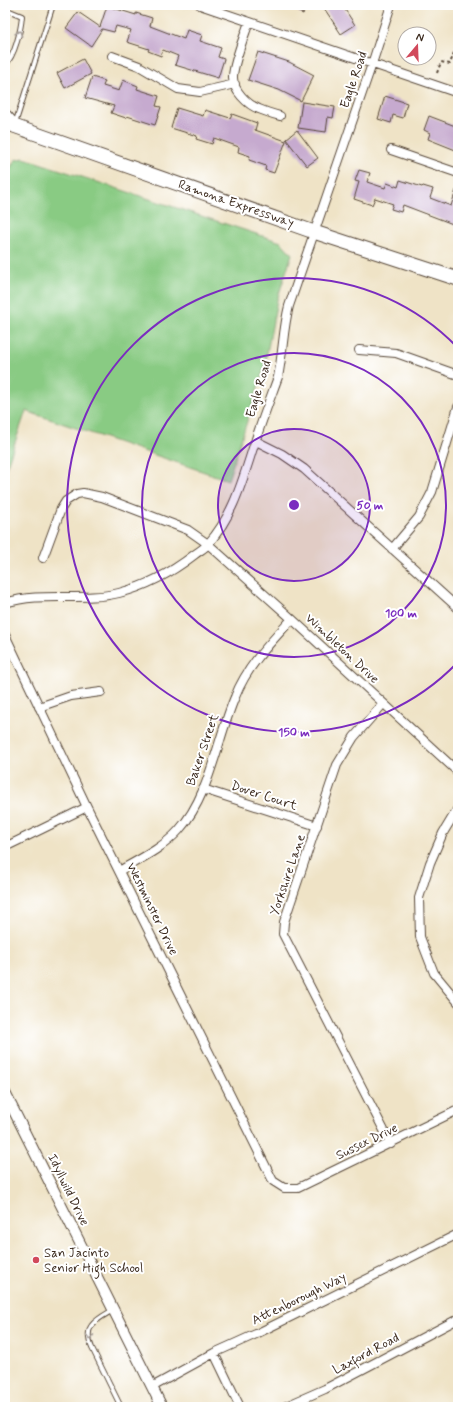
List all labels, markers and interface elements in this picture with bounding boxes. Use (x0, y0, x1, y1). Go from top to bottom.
north arrow (397, 26, 437, 66)
one-way arrow (14, 30, 23, 37)
text: N (414, 30, 426, 45)
street label: Eagle Road (336, 49, 372, 111)
street label: Ramona Expressway (176, 176, 296, 232)
street label: Eagle Road (242, 358, 276, 420)
centre of rings (287, 498, 301, 512)
text: 50 m (357, 498, 384, 514)
text: 100 m (385, 606, 418, 622)
street label: Wimbleton Drive (301, 610, 383, 688)
street label: Baker Street (183, 711, 223, 788)
text: 150 m (278, 725, 310, 741)
street label: Dover Court (229, 777, 300, 815)
street label: Yorkshire Lane (266, 832, 310, 918)
street label: Westminster Drive (122, 860, 182, 958)
street label: Sussex Drive (333, 1120, 401, 1164)
street label: Idyllwild Drive (43, 1151, 93, 1229)
place label: San Jacinto Senior High School (44, 1245, 143, 1279)
marker: San Jacinto Senior High School (31, 1255, 41, 1265)
street label: Attenborough Way (249, 1269, 349, 1329)
street label: Laxford Road (330, 1329, 403, 1380)
one-way arrow (85, 1333, 94, 1340)

